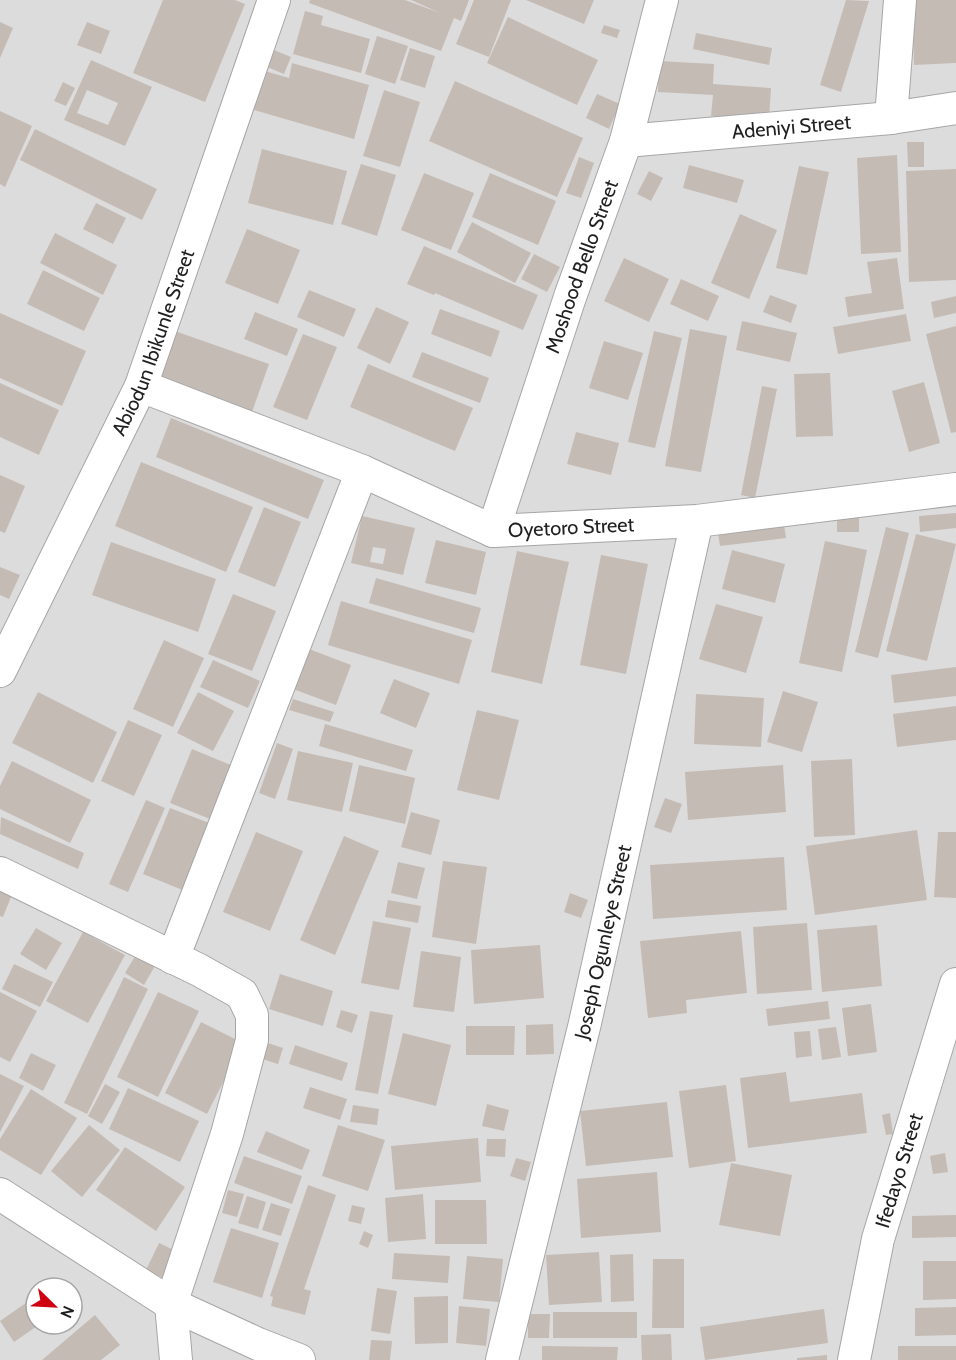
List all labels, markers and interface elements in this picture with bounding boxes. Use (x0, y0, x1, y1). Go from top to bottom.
street label: Adeniyi Street (731, 110, 852, 144)
street label: Moshood Bello Street (540, 176, 623, 356)
street label: Abiodun Ibikunle Street (106, 246, 199, 440)
street label: Oyetoro Street (507, 512, 635, 542)
street label: Joseph Ogunleye Street (569, 842, 636, 1043)
street label: Ifedayo Street (870, 1110, 928, 1231)
north arrow (24, 1276, 84, 1336)
text: N (56, 1303, 78, 1321)

